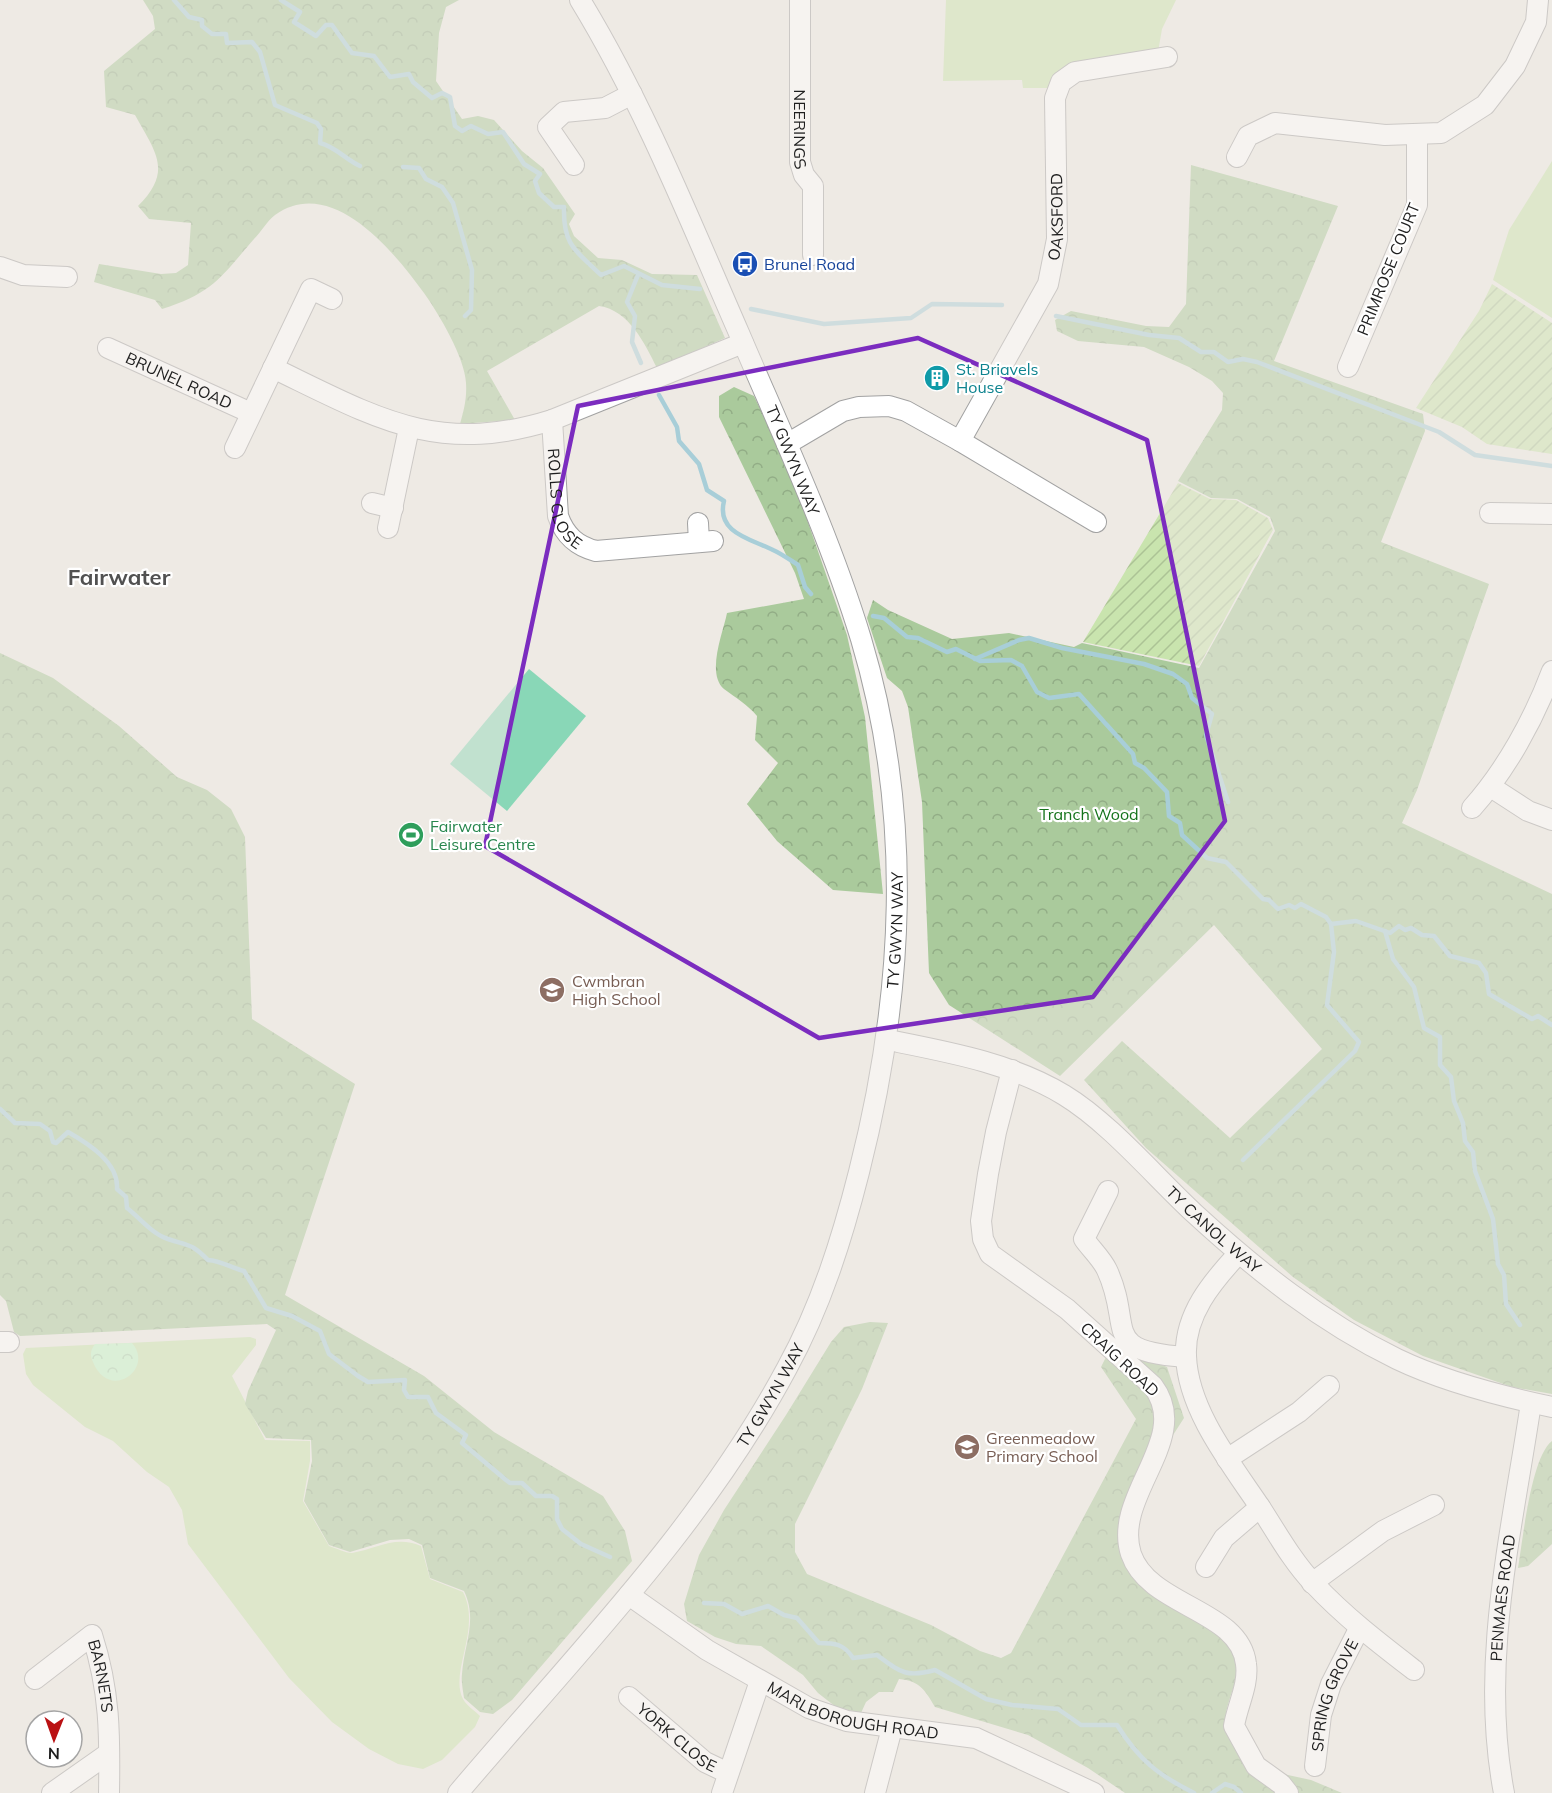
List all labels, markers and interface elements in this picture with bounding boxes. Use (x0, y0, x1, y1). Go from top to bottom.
street label: NEERINGS (790, 89, 812, 171)
street label: OAKSFORD (1043, 173, 1067, 262)
street label: PRIMROSE COURT (1352, 199, 1424, 338)
bus stop icon: Brunel Road (730, 249, 760, 279)
place label: Brunel Road (764, 254, 855, 274)
street label: BRUNEL ROAD (123, 347, 235, 413)
place label: St. Briavels House (956, 359, 1038, 397)
building icon: St. Briavels House (922, 363, 952, 393)
street label: TY GWYN WAY (762, 402, 824, 518)
street label: ROLLS CLOSE (544, 448, 586, 553)
district label: Fairwater (68, 563, 171, 591)
park label: Tranch Wood (1039, 804, 1139, 824)
place label: Fairwater Leisure Centre (430, 816, 535, 854)
sports icon: Fairwater Leisure Centre (396, 820, 426, 850)
street label: TY GWYN WAY (882, 872, 907, 989)
place label: Cwmbran High School (572, 971, 661, 1009)
school or university icon: Cwmbran High School (537, 975, 567, 1005)
street label: TY CANOL WAY (1162, 1182, 1266, 1277)
street label: CRAIG ROAD (1076, 1317, 1164, 1401)
street label: TY GWYN WAY (733, 1340, 808, 1451)
place label: Greenmeadow Primary School (986, 1428, 1098, 1466)
school or university icon: Greenmeadow Primary School (952, 1432, 982, 1462)
street label: PENMAES ROAD (1486, 1533, 1519, 1662)
street label: SPRING GROVE (1307, 1635, 1362, 1753)
street label: BARNETS (84, 1637, 118, 1713)
street label: MARLBOROUGH ROAD (764, 1677, 940, 1743)
street label: YORK CLOSE (633, 1698, 720, 1776)
north arrow (24, 1709, 84, 1769)
text: N (48, 1744, 60, 1764)

